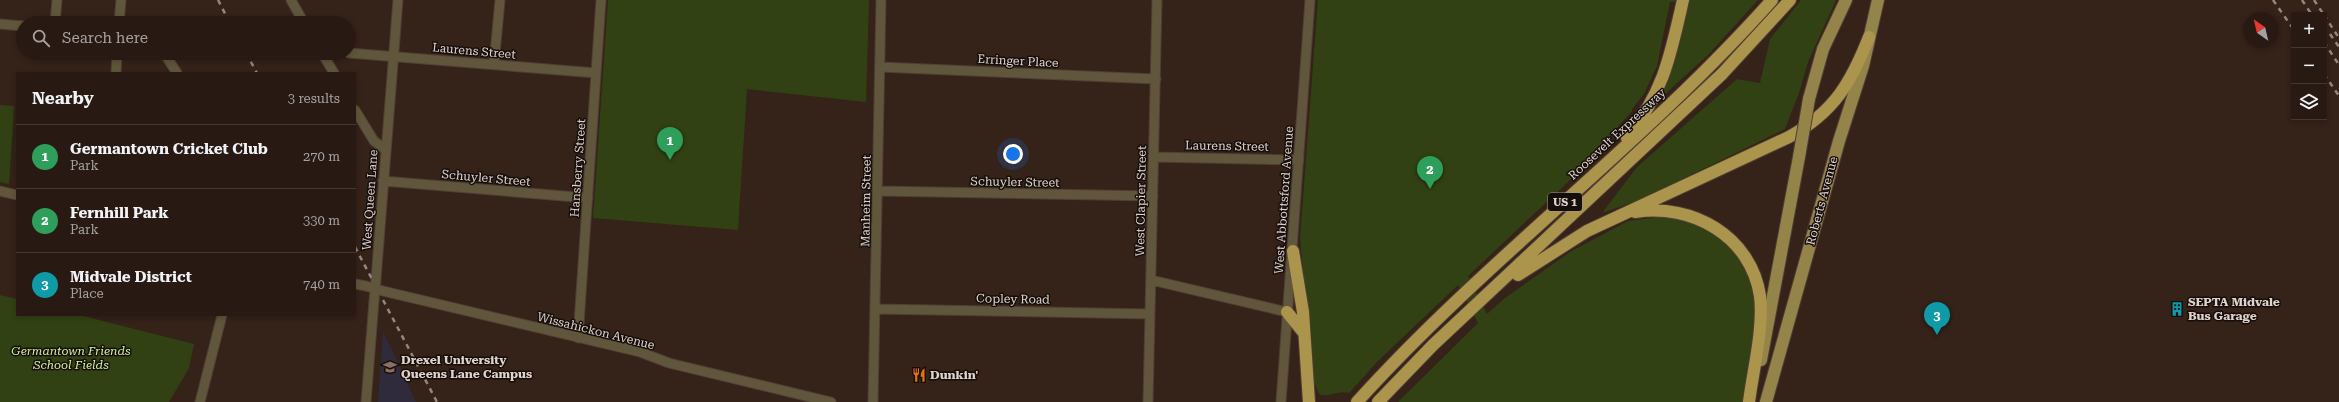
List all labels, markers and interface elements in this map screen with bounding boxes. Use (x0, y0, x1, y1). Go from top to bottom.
north arrow (2243, 12, 2279, 48)
map controls (2291, 12, 2327, 120)
button: + (2291, 12, 2327, 48)
search box (16, 16, 356, 60)
icon: search (30, 27, 52, 49)
text: Search here (62, 29, 148, 47)
street label: Laurens Street (432, 40, 517, 62)
button: − (2291, 48, 2327, 84)
street label: Erringer Place (977, 52, 1059, 70)
button: layers (2291, 84, 2327, 120)
street label: Roosevelt Expressway (1566, 85, 1669, 183)
text: Nearby (32, 88, 94, 108)
text: 3 results (288, 91, 340, 106)
street label: Hansberry Street (568, 118, 588, 218)
street label: West Abbottsford Avenue (1272, 125, 1296, 274)
pin: 1 (657, 127, 683, 160)
street label: Laurens Street (1185, 138, 1270, 154)
text: Germantown Cricket Club (70, 140, 268, 158)
your location (1003, 144, 1023, 164)
street label: West Clapier Street (1133, 145, 1149, 257)
text: 1 (41, 149, 49, 164)
text: 270 m (303, 149, 340, 164)
street label: West Queen Lane (359, 149, 381, 251)
street label: Manheim Street (858, 154, 874, 247)
street label: Roberts Avenue (1803, 155, 1841, 247)
pin: 2 (1417, 156, 1443, 189)
text: Park (70, 158, 99, 173)
street label: Schuyler Street (441, 167, 532, 189)
street label: Schuyler Street (970, 174, 1060, 190)
road number: US 1 (1548, 193, 1582, 211)
text: Fernhill Park (70, 204, 169, 222)
text: 2 (41, 213, 49, 228)
text: 330 m (303, 213, 340, 228)
text: Park (70, 222, 99, 237)
text: Midvale District (70, 268, 192, 286)
text: 3 (41, 277, 49, 292)
text: 740 m (303, 277, 340, 292)
text: Place (70, 286, 104, 301)
street label: Copley Road (976, 291, 1050, 307)
place label: SEPTA Midvale Bus Garage (2188, 295, 2280, 323)
building icon: SEPTA Midvale Bus Garage (2169, 301, 2185, 317)
pin: 3 (1924, 302, 1950, 335)
street label: Wissahickon Avenue (536, 310, 657, 352)
park label: Germantown Friends School Fields (11, 344, 131, 372)
place label: Drexel University Queens Lane Campus (401, 353, 532, 381)
school or university icon: Drexel University Queens Lane Campus (382, 359, 398, 375)
restaurant icon: Dunkin' (911, 367, 927, 383)
place label: Dunkin' (930, 368, 978, 382)

